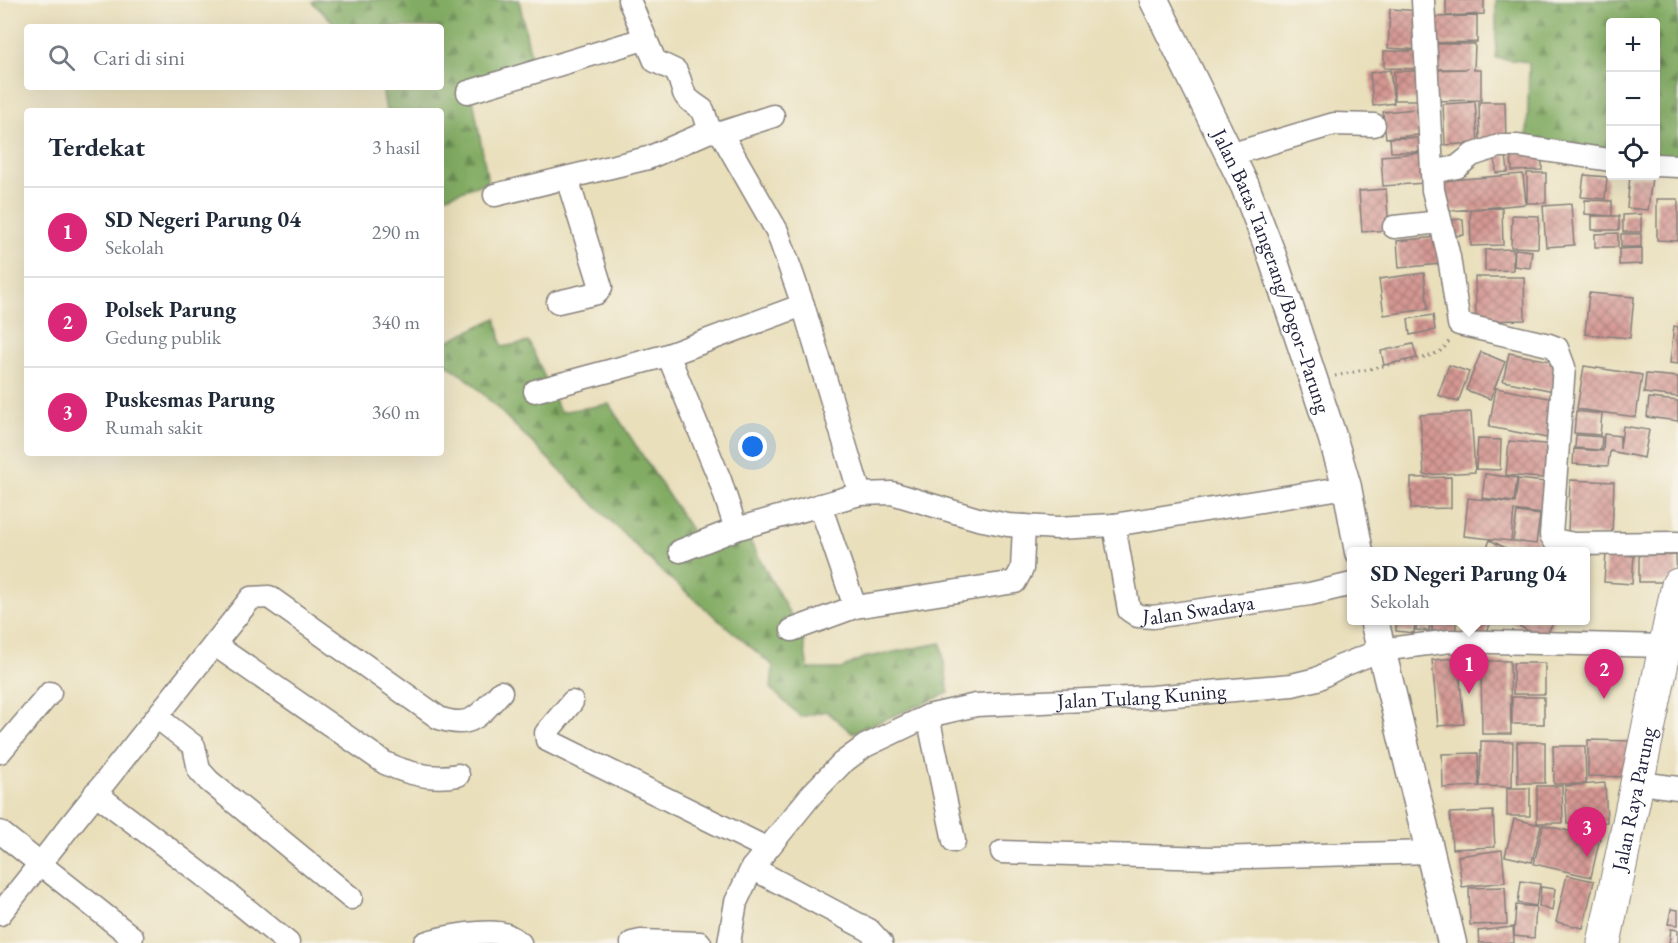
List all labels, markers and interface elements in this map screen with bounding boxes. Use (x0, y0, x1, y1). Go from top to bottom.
map controls (1606, 18, 1660, 180)
button: + (1606, 18, 1660, 72)
search box (24, 24, 444, 90)
icon: search (45, 41, 78, 74)
text: Cari di sini (93, 43, 185, 72)
button: − (1606, 72, 1660, 126)
street label: Jalan Batas Tangerang/Bogor–Parung (1205, 122, 1338, 417)
button: locate (1606, 126, 1660, 180)
text: Terdekat (48, 130, 145, 164)
text: 3 hasil (372, 134, 420, 160)
text: SD Negeri Parung 04 (105, 205, 301, 234)
text: 1 (62, 219, 73, 245)
text: 290 m (372, 219, 420, 245)
text: Sekolah (105, 234, 164, 260)
text: Polsek Parung (105, 295, 236, 324)
text: 2 (62, 309, 73, 335)
text: 340 m (372, 309, 420, 335)
text: Gedung publik (105, 324, 221, 350)
text: Puskesmas Parung (105, 385, 275, 414)
text: 3 (62, 399, 73, 425)
text: 360 m (372, 399, 420, 425)
text: Rumah sakit (105, 414, 203, 440)
your location (738, 432, 767, 461)
popup (1347, 547, 1590, 625)
text: SD Negeri Parung 04 (1371, 559, 1566, 588)
street label: Jalan Swadaya (1140, 588, 1257, 630)
text: Sekolah (1371, 588, 1430, 614)
pin: 1 (1450, 644, 1488, 694)
pin: 2 (1584, 650, 1624, 699)
street label: Jalan Tulang Kuning (1054, 677, 1228, 714)
street label: Jalan Raya Parung (1605, 724, 1661, 875)
pin: 3 (1568, 808, 1606, 857)

